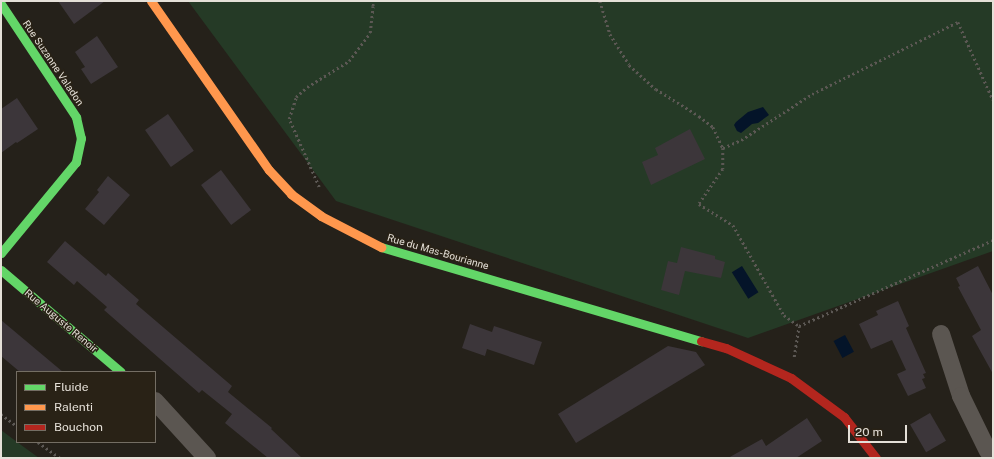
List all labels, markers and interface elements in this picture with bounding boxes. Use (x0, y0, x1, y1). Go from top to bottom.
street label: Rue Suzanne Valadon (20, 18, 86, 108)
street label: Rue du Mas-Bourianne (386, 232, 490, 272)
street label: Rue Auguste Renoir (22, 287, 100, 355)
legend (16, 371, 156, 443)
text: Fluide (54, 380, 89, 394)
text: Ralenti (54, 400, 93, 414)
scale bar (850, 417, 909, 443)
text: Bouchon (54, 420, 103, 434)
text: 20 m (855, 425, 883, 439)

